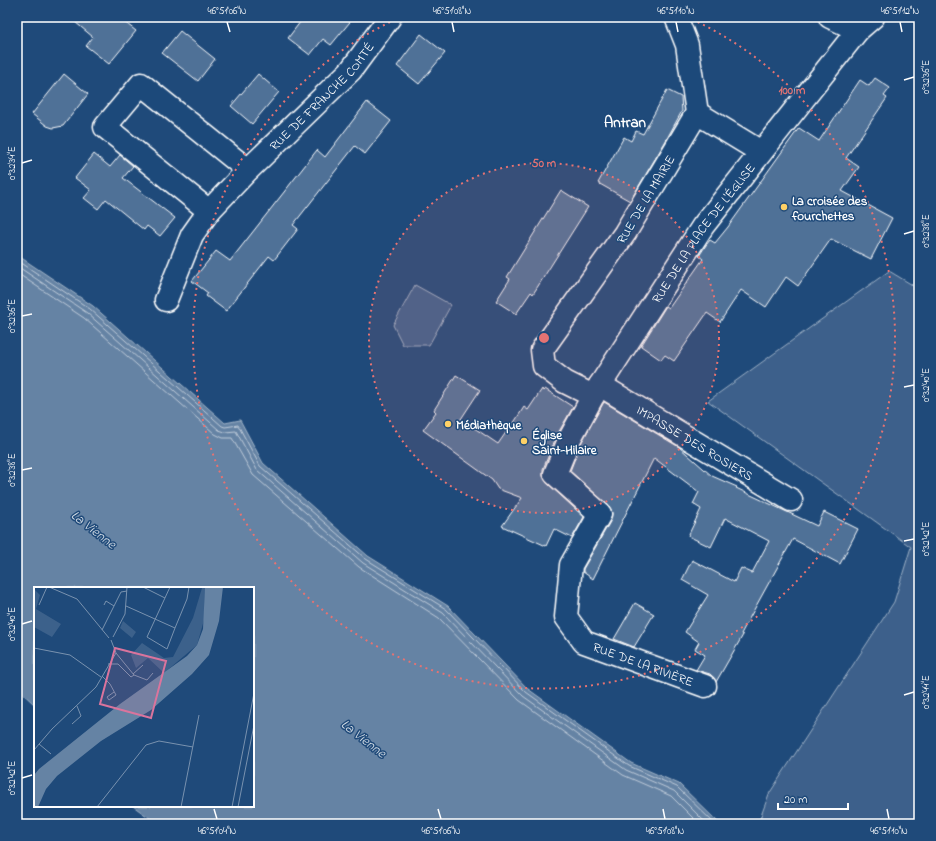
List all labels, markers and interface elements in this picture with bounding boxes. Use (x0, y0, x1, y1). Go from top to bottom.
text: 46°51'06"N (208, 4, 247, 19)
text: 46°51'08"N (433, 4, 471, 19)
text: 46°51'10"N (657, 4, 695, 19)
text: 46°51'12"N (881, 4, 919, 19)
street label: RUE DE FRANCHE COMTÉ (266, 39, 379, 155)
text: 0°32'36"E (919, 60, 934, 94)
text: 100 m (779, 82, 806, 100)
district label: Antran (604, 112, 647, 134)
text: 0°32'34"E (5, 146, 20, 180)
street label: RUE DE LA MAIRIE (612, 152, 680, 248)
text: 50 m (532, 155, 557, 173)
street label: RUE DE LA PLACE DE L'ÉGLISE (648, 159, 760, 307)
place label: La croisée des fourchettes (791, 192, 868, 226)
marker: La croisée des fourchettes (779, 202, 789, 212)
text: 0°32'38"E (919, 214, 934, 248)
text: 0°32'36"E (5, 299, 20, 333)
centre of rings (537, 331, 551, 345)
text: 0°32'40"E (919, 368, 934, 402)
street label: IMPASSE DES ROSIERS (632, 401, 756, 486)
place label: Médiathèque (456, 416, 523, 435)
marker: Médiathèque (443, 419, 453, 429)
place label: Église Saint-Hilaire (532, 426, 598, 460)
marker: Église Saint-Hilaire (519, 436, 529, 446)
text: 0°32'38"E (5, 453, 20, 487)
water label: La Vienne (66, 506, 121, 555)
text: 0°32'42"E (919, 522, 934, 556)
inset map (34, 587, 254, 807)
text: 0°32'40"E (5, 607, 20, 641)
street label: RUE DE LA RIVIÈRE (590, 638, 696, 692)
text: 0°32'44"E (919, 675, 934, 709)
water label: La Vienne (336, 715, 391, 764)
text: 0°32'42"E (5, 761, 20, 795)
scale bar (778, 785, 848, 811)
text: 20 m (784, 791, 807, 809)
text: 46°51'04"N (198, 824, 237, 839)
text: 46°51'06"N (422, 824, 461, 839)
text: 46°51'08"N (646, 824, 684, 839)
text: 46°51'10"N (870, 824, 908, 839)

